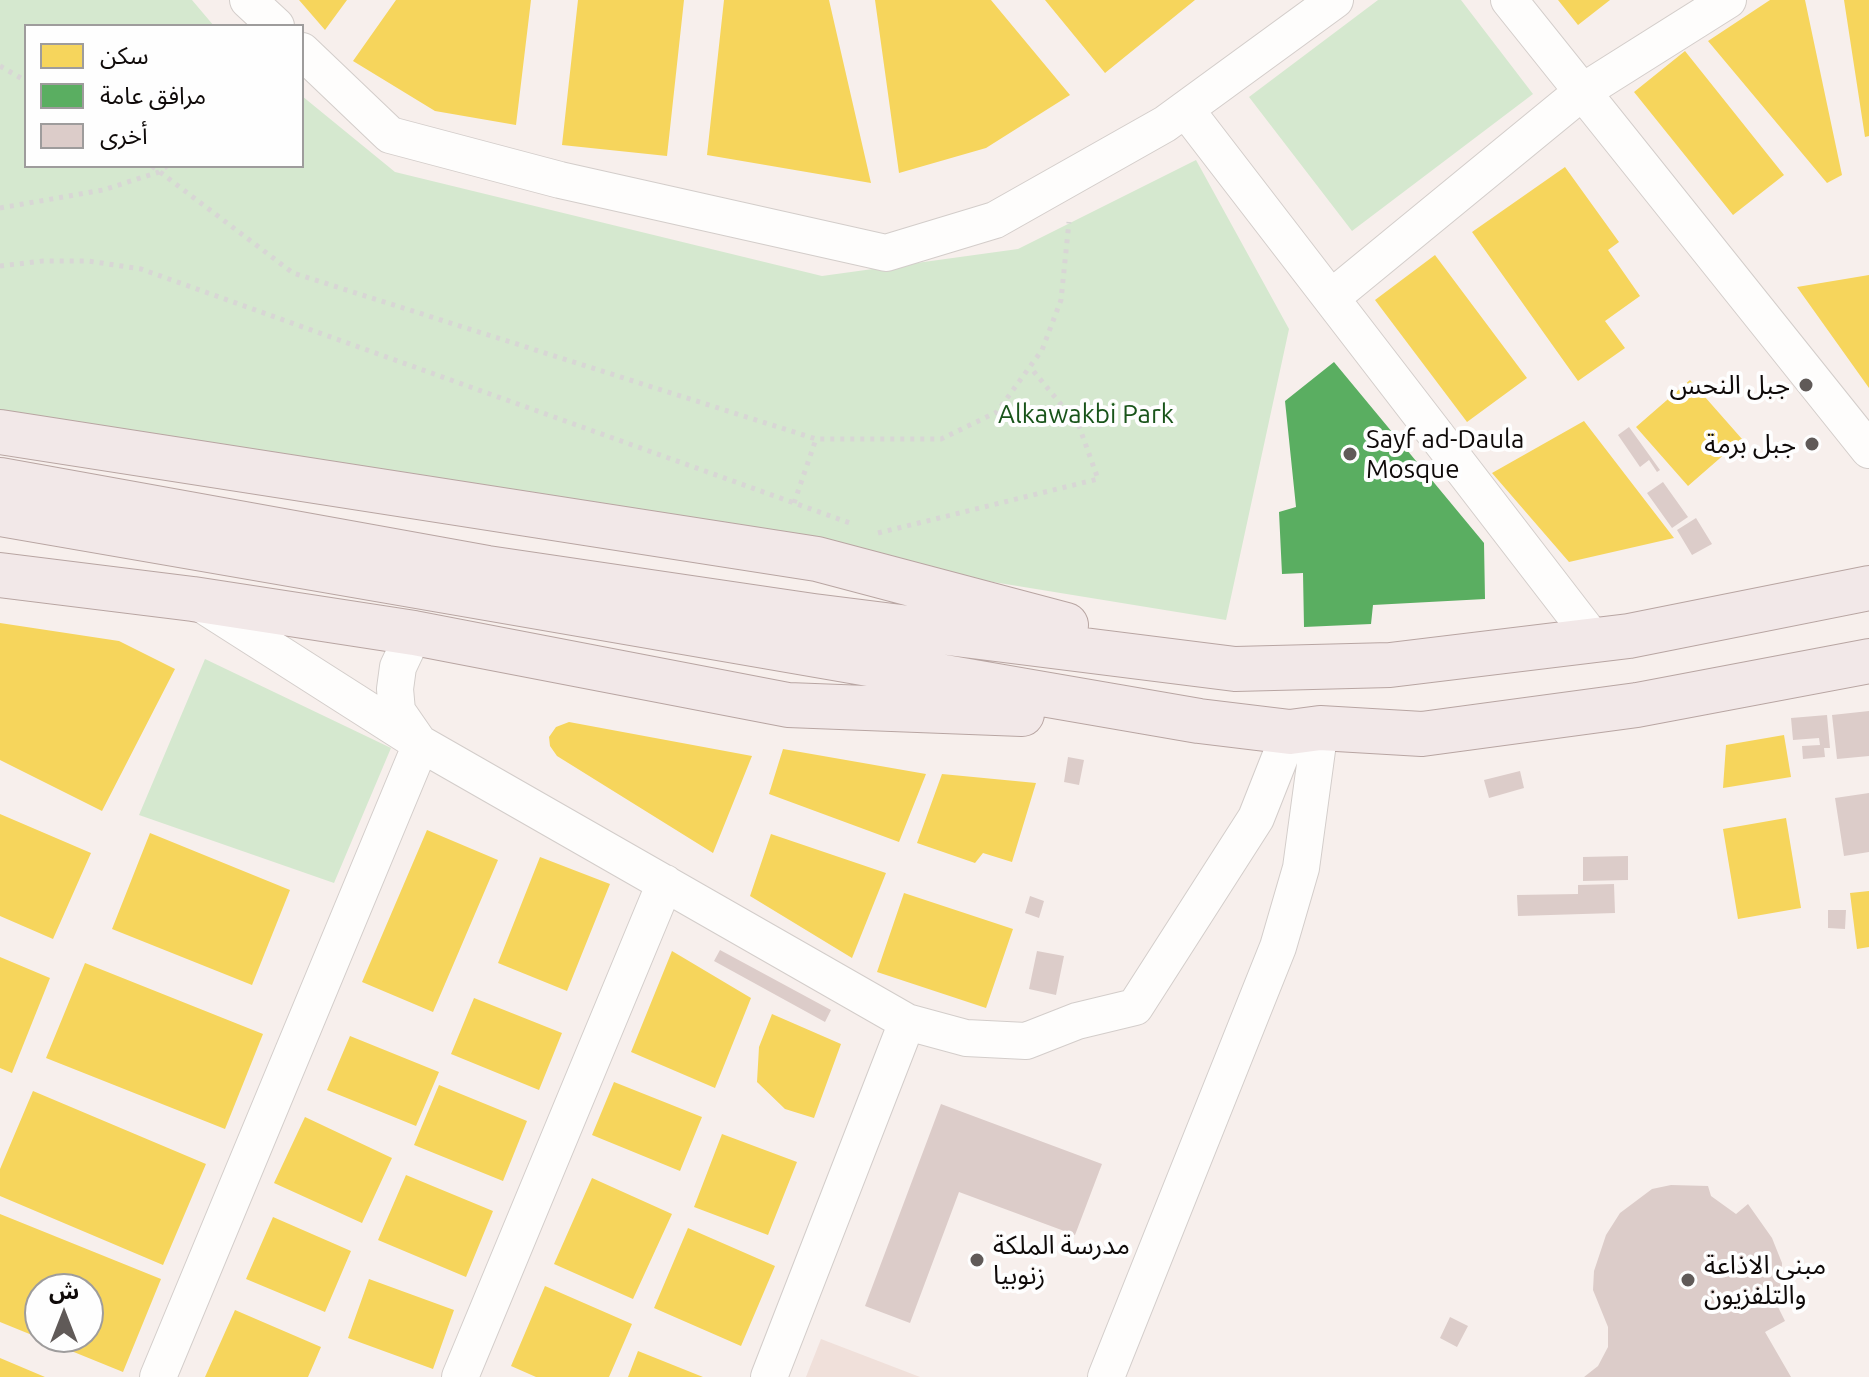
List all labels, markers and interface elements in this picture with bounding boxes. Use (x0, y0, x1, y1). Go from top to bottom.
legend (24, 24, 304, 168)
text: سكن (100, 42, 149, 69)
text: مرافق عامة (100, 82, 206, 109)
text: أخرى (100, 122, 148, 149)
place label: جبل النحس (1669, 369, 1790, 401)
marker: جبل النحس (1797, 376, 1815, 394)
park label: Alkawakbi Park (998, 398, 1174, 430)
place label: Sayf ad-Daula Mosque (1366, 423, 1524, 484)
place label: جبل برمة (1704, 428, 1796, 460)
marker: جبل برمة (1803, 435, 1821, 453)
marker: Sayf ad-Daula Mosque (1341, 445, 1359, 463)
place label: مدرسة الملكة زنوبيا (993, 1229, 1130, 1290)
place label: مبنى الاذاعة والتلفزيون (1704, 1249, 1826, 1310)
marker: مدرسة الملكة زنوبيا (968, 1251, 986, 1269)
marker: مبنى الاذاعة والتلفزيون (1679, 1271, 1697, 1289)
north arrow (24, 1273, 104, 1353)
text: ش (49, 1278, 79, 1303)

